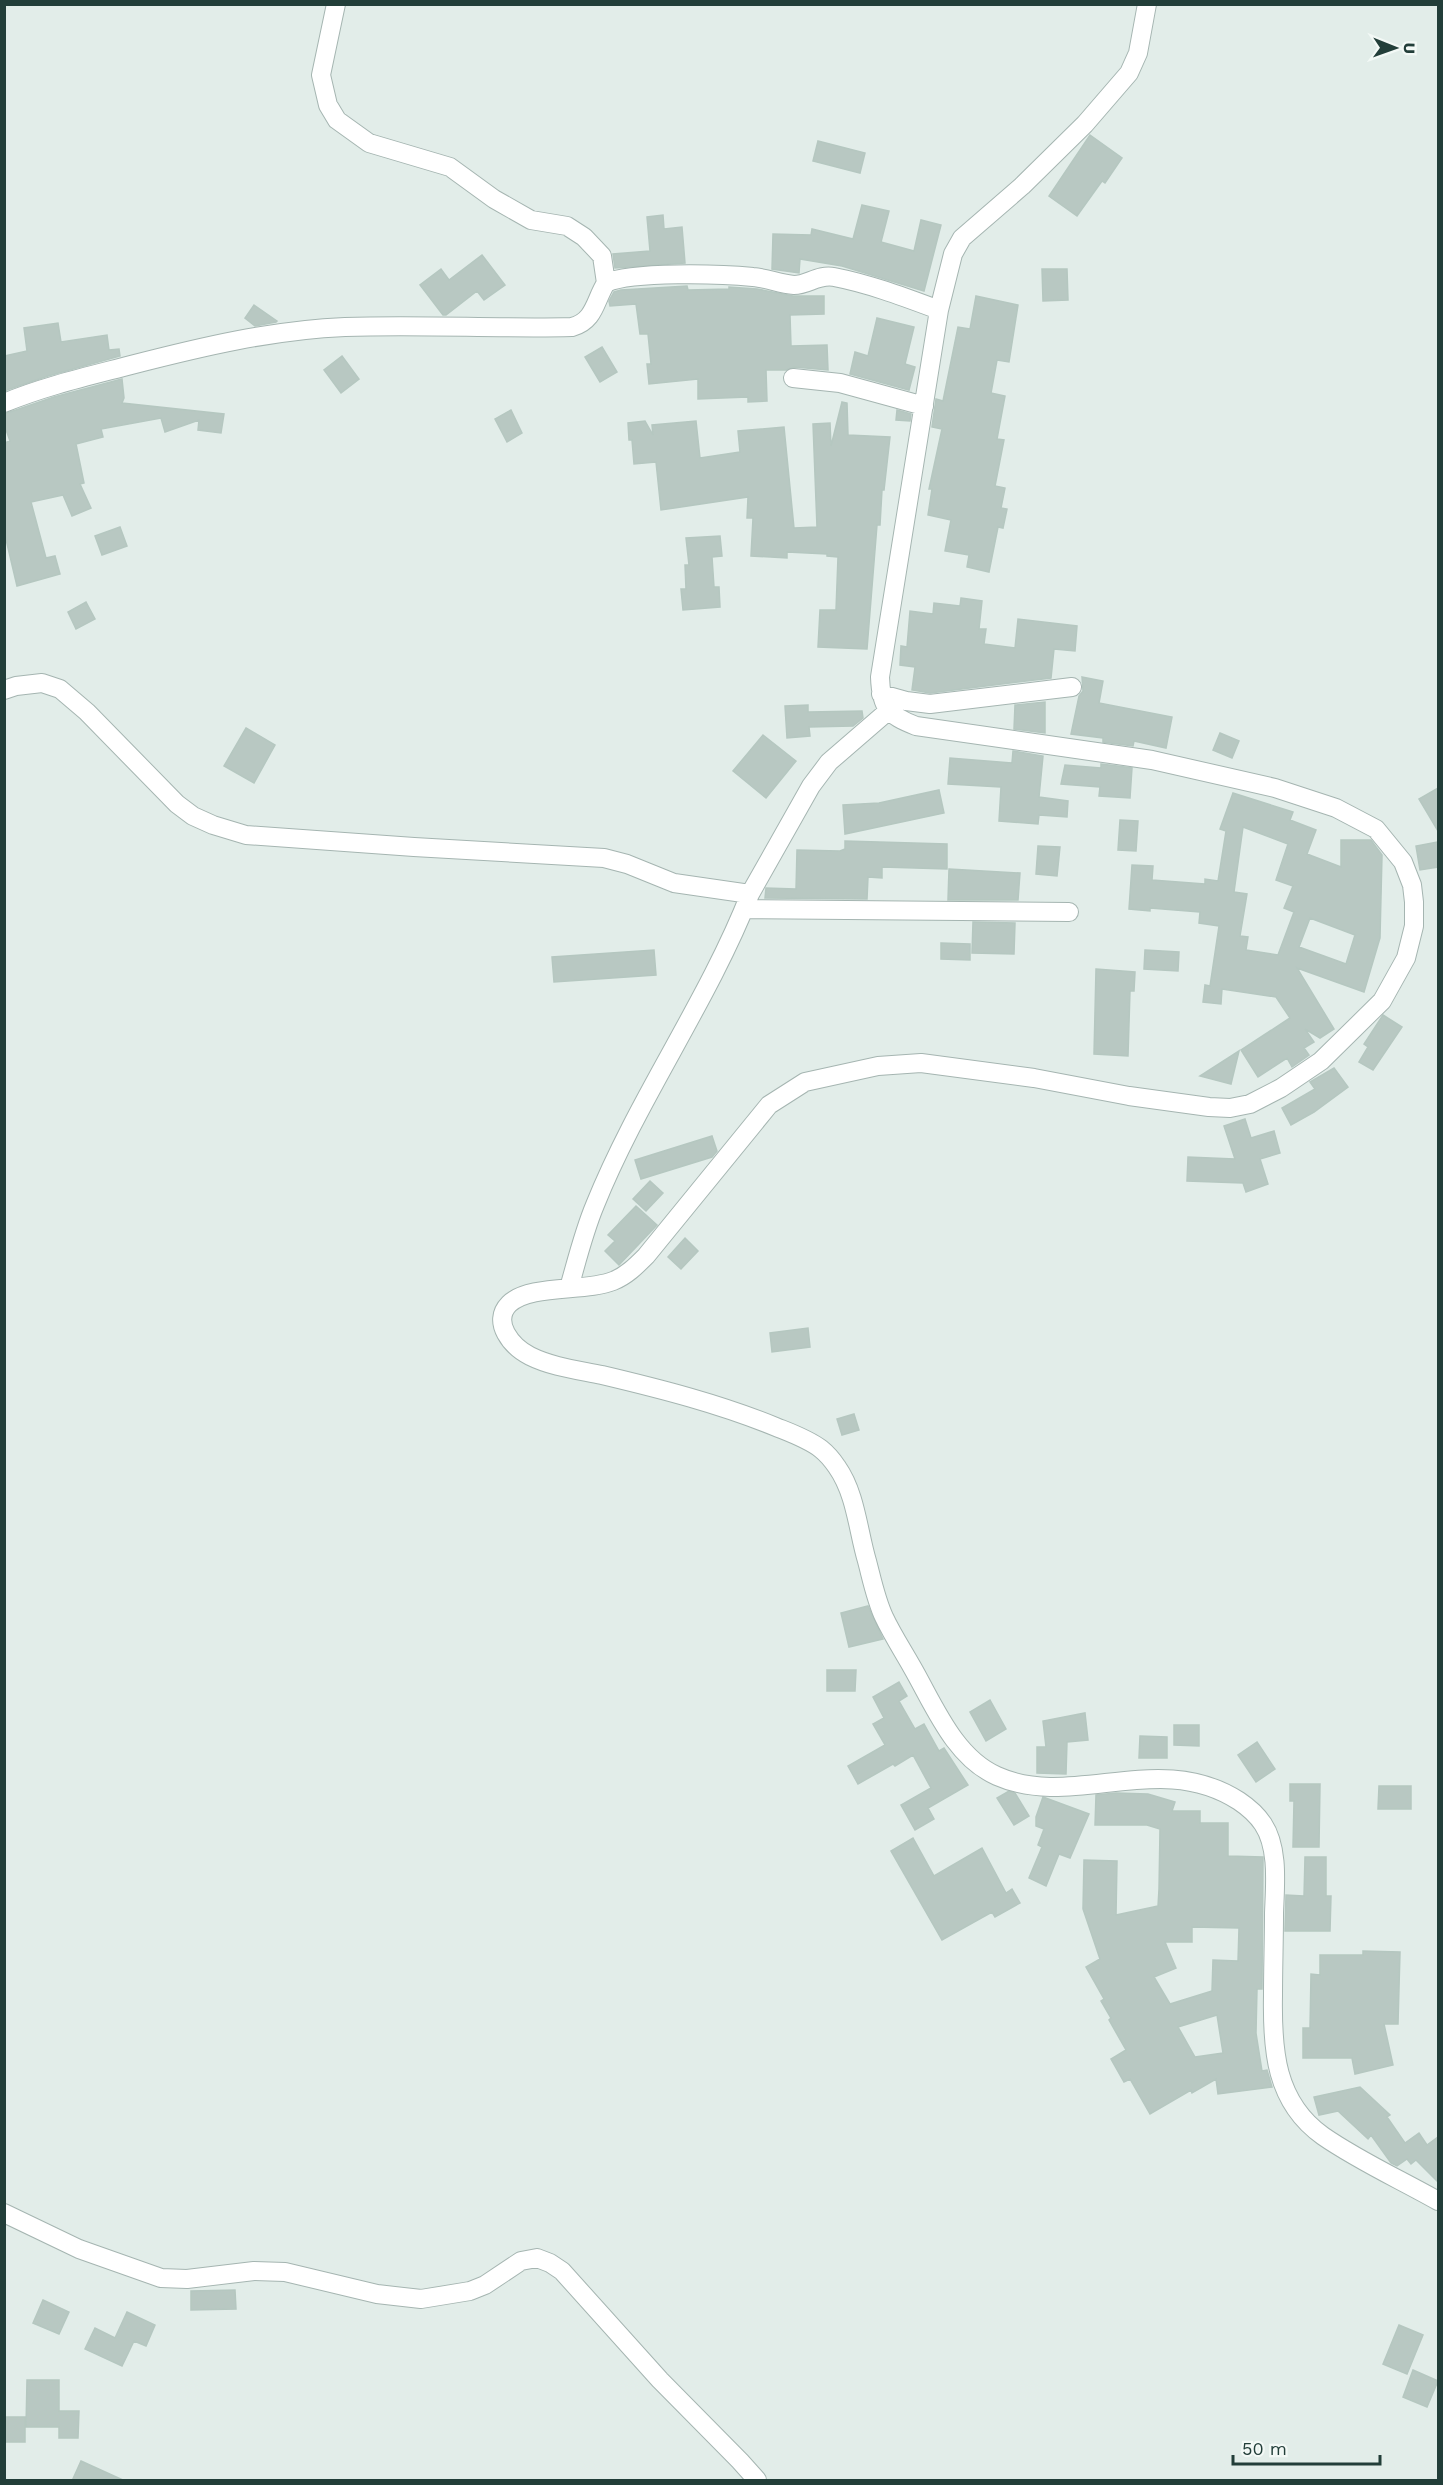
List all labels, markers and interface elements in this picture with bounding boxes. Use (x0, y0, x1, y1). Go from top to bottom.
north arrow (1365, 18, 1425, 78)
text: U (1400, 42, 1419, 54)
scale bar (1233, 2428, 1380, 2466)
text: 50 m (1242, 2438, 1287, 2459)

